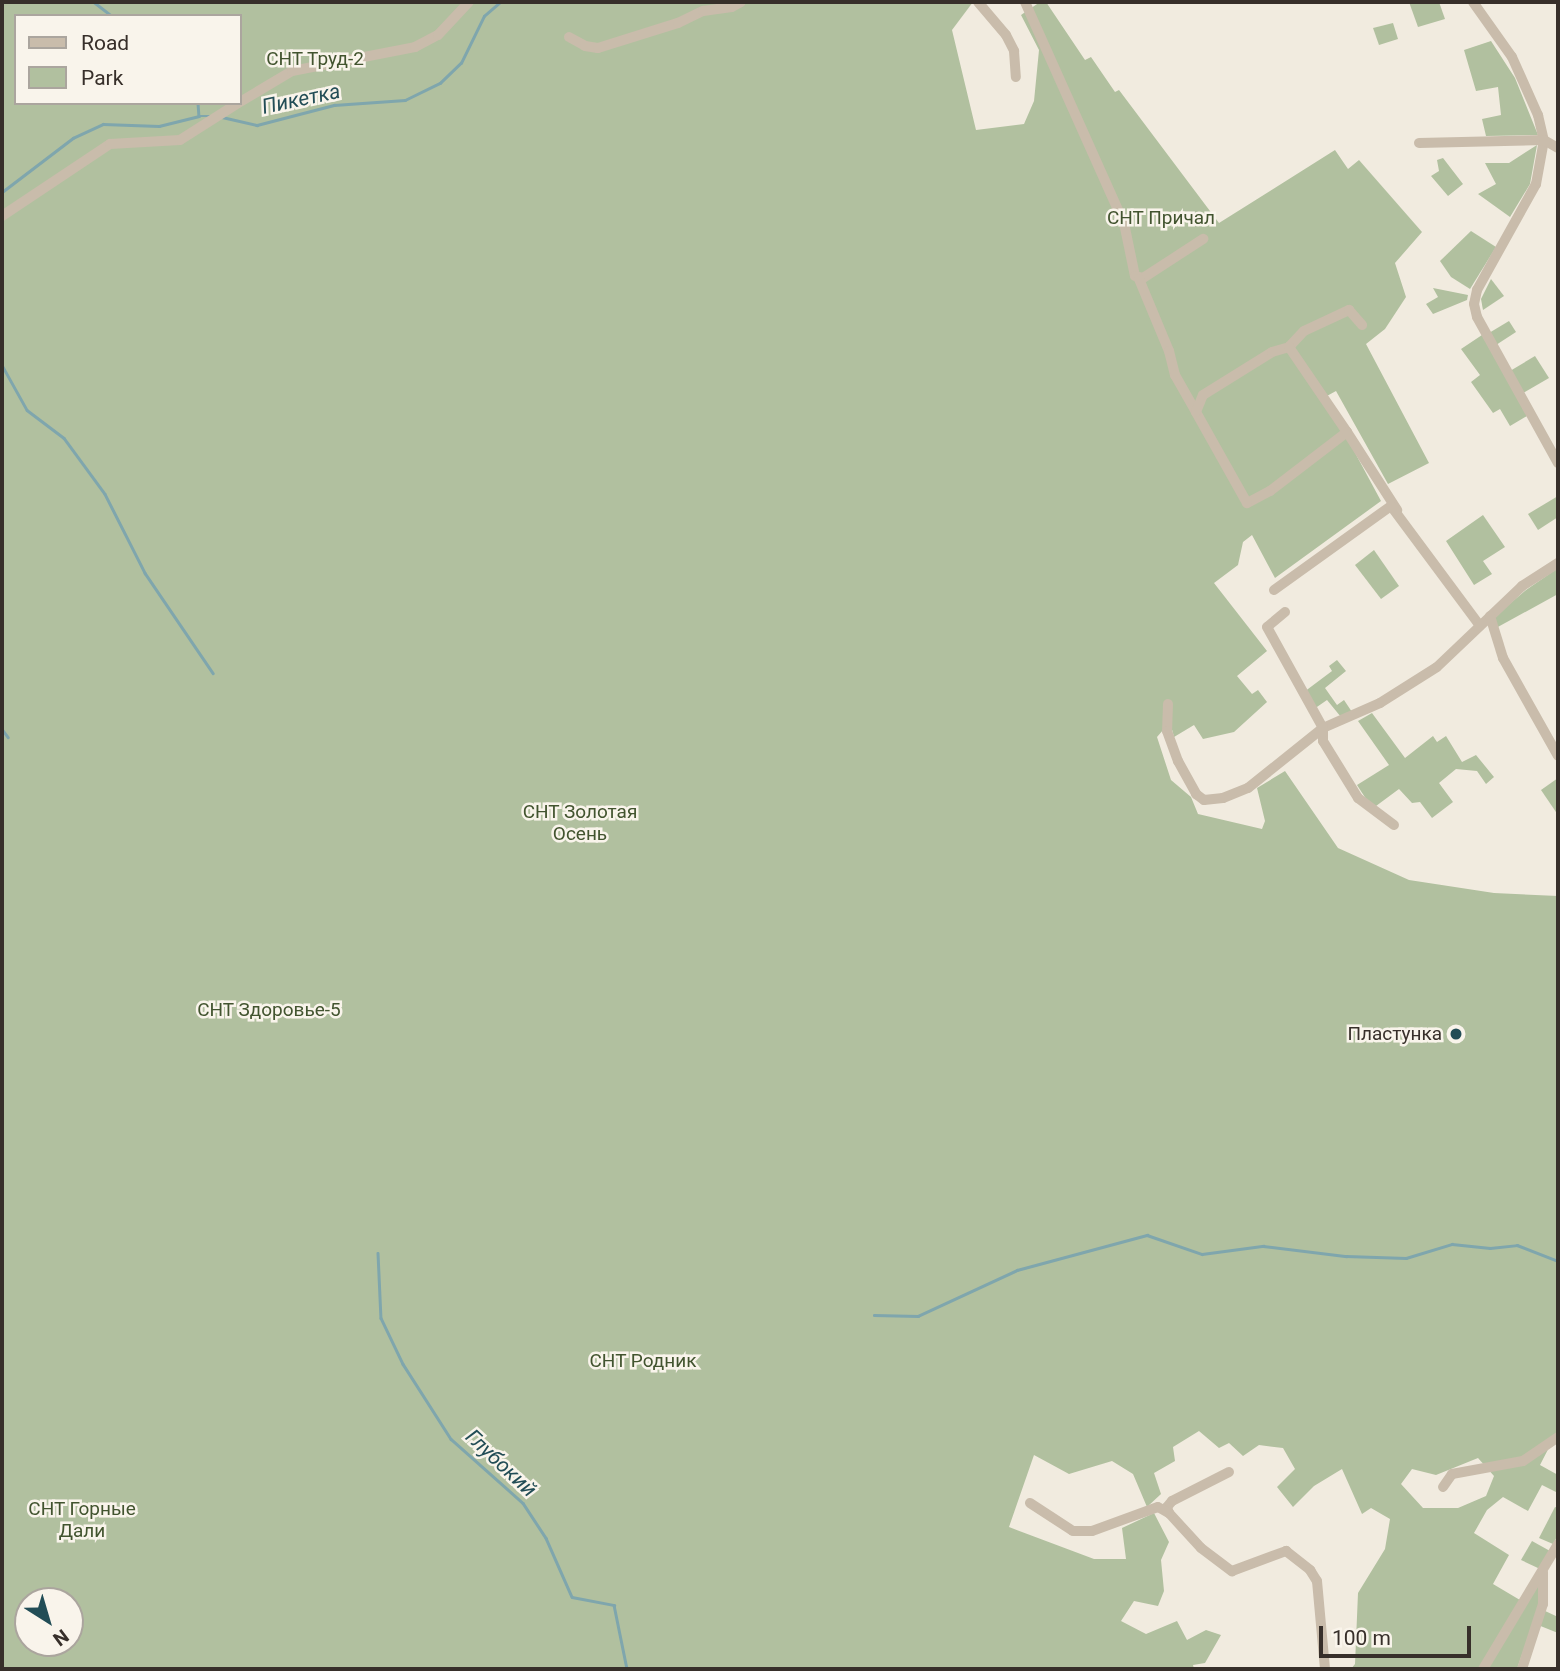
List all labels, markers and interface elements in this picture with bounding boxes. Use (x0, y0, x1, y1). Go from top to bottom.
legend (14, 14, 242, 105)
text: Road (81, 31, 129, 55)
park label: СНТ Труд-2 (266, 48, 364, 70)
text: Park (81, 66, 123, 90)
water label: Пикетка (259, 78, 343, 120)
park label: СНТ Причал (1107, 207, 1215, 229)
park label: СНТ Золотая Осень (522, 801, 638, 845)
park label: СНТ Здоровье-5 (197, 999, 341, 1021)
place label: Пластунка (1347, 1023, 1442, 1045)
marker: Пластунка (1448, 1026, 1464, 1042)
park label: СНТ Родник (589, 1350, 697, 1372)
water label: Глубокий (460, 1424, 542, 1502)
park label: СНТ Горные Дали (28, 1498, 136, 1542)
north arrow (14, 1587, 84, 1657)
scale bar (1322, 1612, 1474, 1656)
text: N (48, 1624, 73, 1651)
text: 100 m (1332, 1626, 1391, 1650)

